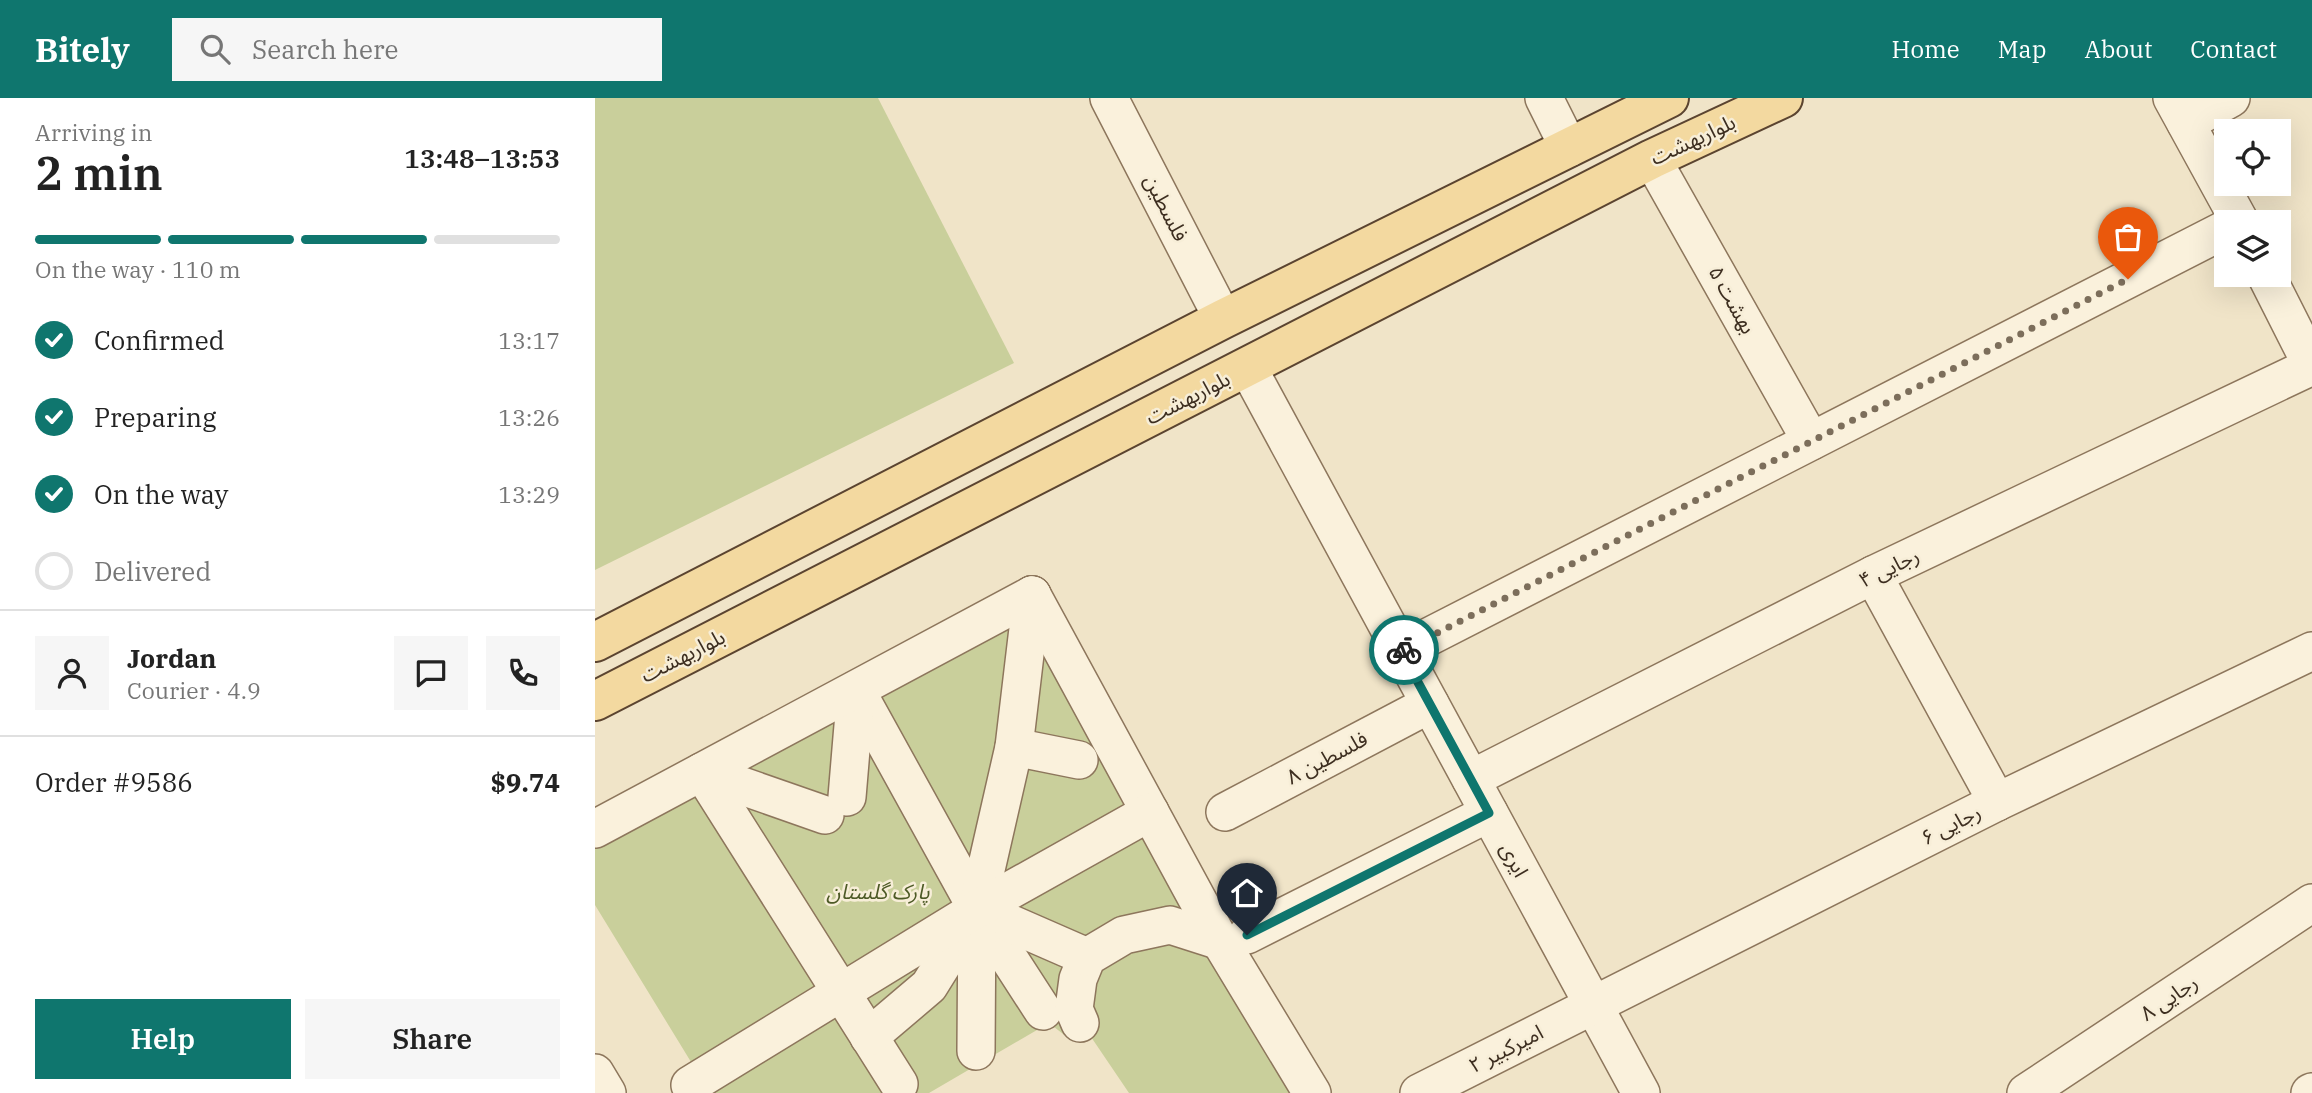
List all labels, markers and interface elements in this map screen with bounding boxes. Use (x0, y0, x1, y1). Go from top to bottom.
search box (172, 18, 662, 81)
text: Bitely (35, 28, 130, 71)
icon: search (196, 30, 234, 68)
text: Search here (252, 32, 398, 66)
text: Home (1892, 33, 1960, 65)
text: Map (1998, 33, 2046, 65)
text: About (2084, 33, 2152, 65)
text: Contact (2190, 33, 2277, 65)
street label: بلواربهشت (1645, 107, 1740, 171)
text: Arriving in (35, 117, 152, 147)
map controls (2214, 119, 2291, 287)
button: locate (2214, 119, 2291, 196)
text: 13:48–13:53 (404, 141, 560, 175)
text: 2 min (35, 143, 163, 203)
street label: فلسطین (1138, 169, 1196, 246)
pin (2098, 207, 2158, 279)
button: layers (2214, 210, 2291, 287)
icon: bag (2109, 218, 2147, 256)
text: On the way · 110 m (35, 254, 241, 284)
street label: بهشت ۵ (1703, 260, 1763, 339)
icon: check (35, 321, 73, 359)
text: Confirmed (94, 323, 225, 357)
text: 13:17 (498, 325, 560, 355)
street label: بلواربهشت (1141, 364, 1234, 430)
icon: check (35, 398, 73, 436)
text: Preparing (94, 400, 216, 434)
text: 13:26 (498, 402, 560, 432)
icon: check (35, 475, 73, 513)
text: On the way (94, 477, 228, 511)
text: 13:29 (498, 479, 560, 509)
street label: رجایی ۴ (1854, 540, 1923, 594)
text: Delivered (94, 554, 211, 588)
courier (1369, 615, 1439, 685)
street label: بلواربهشت (636, 622, 729, 688)
icon: bike (1385, 631, 1423, 669)
button: person (35, 636, 109, 710)
button: chat (394, 636, 468, 710)
button: phone (486, 636, 560, 710)
text: Jordan (127, 641, 217, 675)
text: Courier · 4.9 (127, 675, 261, 705)
street label: فلسطین ۸ (1281, 724, 1372, 790)
text: Order #9586 (35, 765, 193, 799)
text: $9.74 (490, 765, 560, 799)
street label: رجایی ۶ (1916, 797, 1985, 851)
street label: ایری (1494, 837, 1536, 882)
pin (1217, 863, 1277, 935)
icon: home (1228, 874, 1266, 912)
park label: پارک گلستان (826, 877, 930, 906)
street label: رجایی ۸ (2134, 968, 2203, 1027)
button: Help (35, 999, 291, 1079)
button: Share (305, 999, 560, 1079)
street label: امیرکبیر ۲ (1463, 1017, 1548, 1079)

